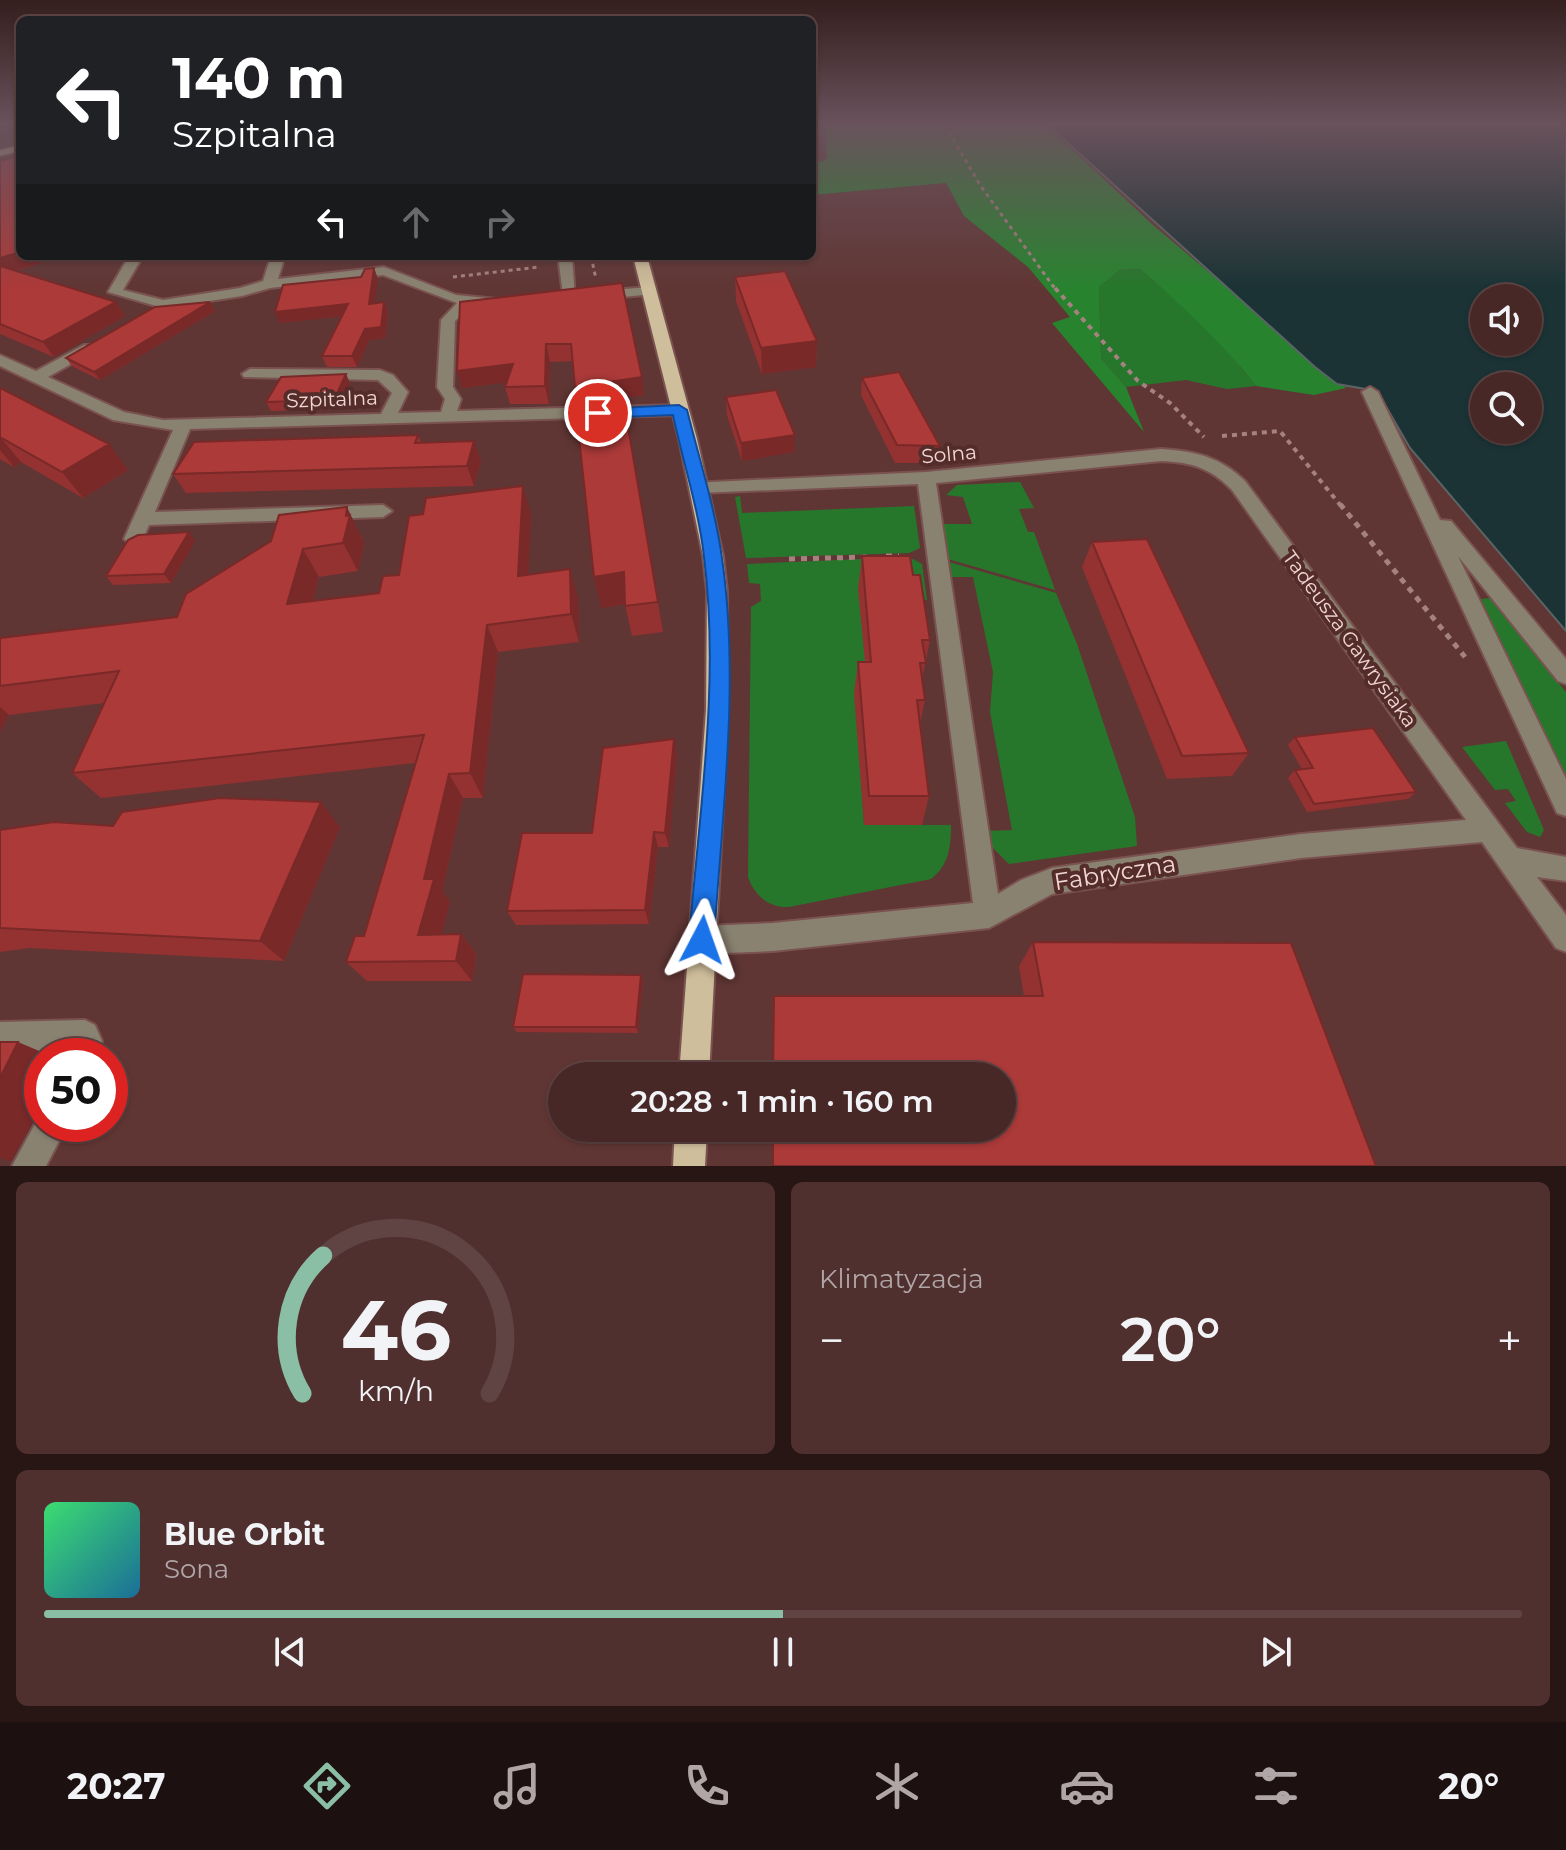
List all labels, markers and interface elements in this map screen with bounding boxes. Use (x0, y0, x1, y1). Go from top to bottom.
text: 140 m (172, 44, 345, 112)
icon: left (40, 48, 144, 152)
text: Szpitalna (172, 112, 337, 156)
icon: left (310, 200, 354, 244)
icon: ahead (394, 200, 438, 244)
icon: right (478, 200, 522, 244)
map controls (1470, 284, 1542, 444)
button: sound (1470, 284, 1542, 356)
button: search (1470, 372, 1542, 444)
pin (564, 379, 632, 447)
street label: Szpitalna (286, 385, 378, 413)
icon: arrive (576, 391, 620, 435)
street label: Solna (920, 440, 978, 468)
street label: Tadeusza Gawrysiaka (1278, 546, 1422, 732)
street label: Fabryczna (1052, 849, 1178, 896)
position arrow (660, 898, 744, 982)
speed limit sign: 50 (24, 1038, 128, 1142)
text: 20:28 · 1 min · 160 m (631, 1083, 933, 1120)
text: Klimatyzacja (819, 1263, 984, 1295)
text: 46 (340, 1279, 451, 1381)
text: 20° (1120, 1303, 1221, 1376)
text: − (819, 1313, 844, 1367)
text: + (1497, 1313, 1522, 1367)
text: km/h (357, 1373, 434, 1408)
text: Blue Orbit (164, 1516, 325, 1553)
text: Sona (164, 1553, 229, 1585)
icon: previous (268, 1630, 312, 1674)
icon: pause (761, 1630, 805, 1674)
icon: next (1254, 1630, 1298, 1674)
icon: directions (299, 1758, 355, 1814)
icon: music (489, 1758, 545, 1814)
icon: phone (679, 1758, 735, 1814)
icon: climate (869, 1758, 925, 1814)
icon: car (1059, 1758, 1115, 1814)
icon: filters (1248, 1758, 1304, 1814)
text: 20:27 (67, 1764, 166, 1808)
text: 20° (1438, 1764, 1499, 1808)

